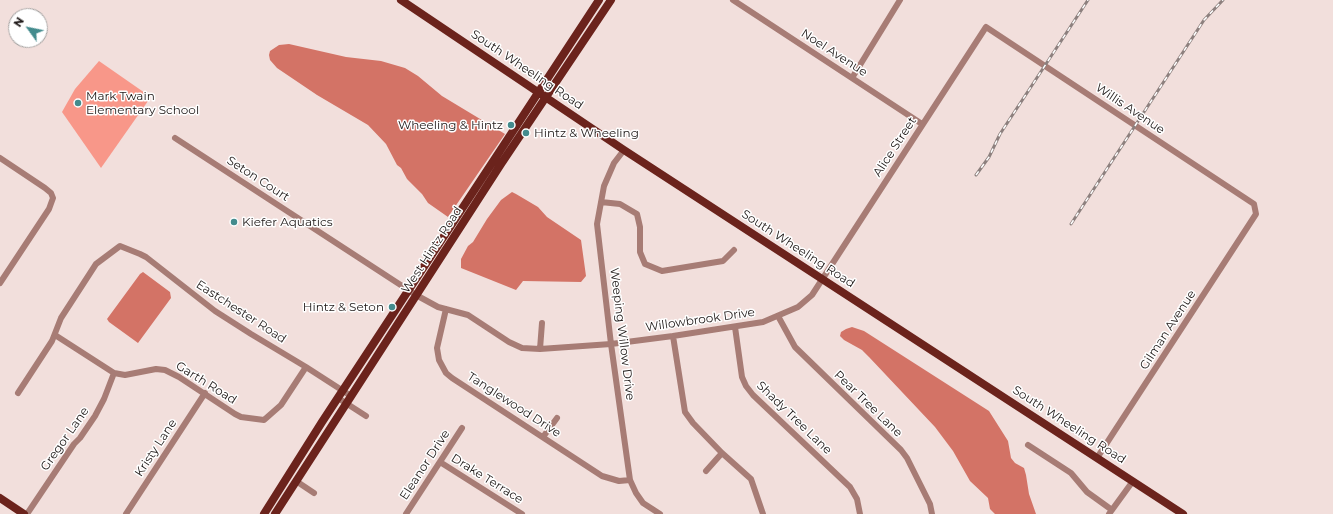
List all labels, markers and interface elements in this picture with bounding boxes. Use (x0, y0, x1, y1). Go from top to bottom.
north arrow (8, 8, 48, 48)
text: N (10, 14, 27, 30)
street label: Noel Avenue (798, 26, 870, 80)
street label: South Wheeling Road (468, 27, 586, 113)
street label: Willis Avenue (1093, 81, 1167, 137)
place label: Mark Twain Elementary School (86, 89, 199, 117)
marker: Mark Twain Elementary School (73, 98, 83, 108)
street label: Alice Street (870, 114, 920, 180)
place label: Wheeling & Hintz (398, 118, 503, 132)
marker: Wheeling & Hintz (506, 120, 516, 130)
place label: Hintz & Wheeling (534, 126, 639, 140)
marker: Hintz & Wheeling (521, 128, 531, 138)
street label: Seton Court (224, 153, 292, 205)
street label: West Hintz Road (399, 204, 465, 296)
street label: South Wheeling Road (739, 207, 857, 291)
place label: Kiefer Aquatics (242, 215, 333, 229)
marker: Kiefer Aquatics (229, 217, 239, 227)
street label: Weeping Willow Drive (607, 267, 637, 401)
street label: Eastchester Road (193, 277, 289, 347)
street label: Gilman Avenue (1137, 287, 1199, 373)
place label: Hintz & Seton (303, 300, 384, 314)
marker: Hintz & Seton (387, 302, 397, 312)
street label: Willowbrook Drive (644, 305, 756, 335)
street label: Garth Road (173, 359, 239, 407)
street label: Pear Tree Lane (831, 368, 905, 440)
street label: Tanglewood Drive (465, 369, 563, 441)
street label: Shady Tree Lane (753, 378, 835, 458)
street label: South Wheeling Road (1010, 383, 1128, 467)
street label: Gregor Lane (38, 404, 92, 474)
street label: Kristy Lane (132, 416, 180, 480)
street label: Eleanor Drive (397, 427, 453, 503)
street label: Drake Terrace (448, 451, 526, 507)

